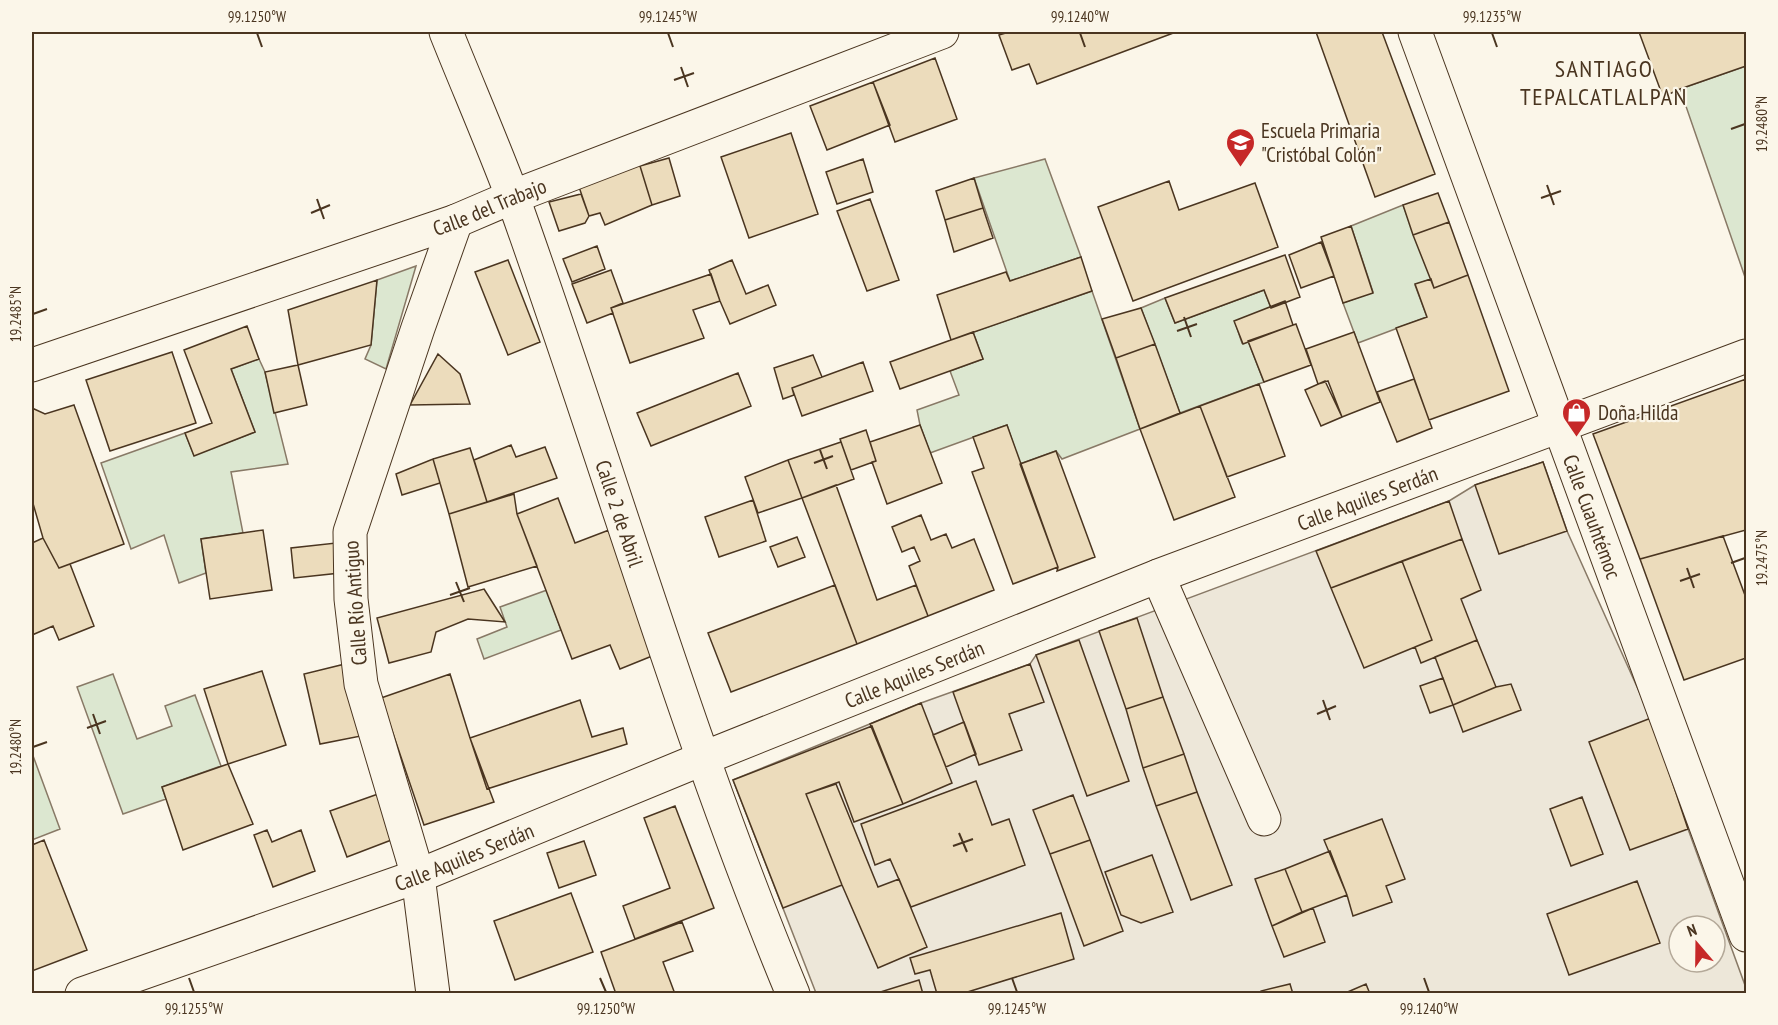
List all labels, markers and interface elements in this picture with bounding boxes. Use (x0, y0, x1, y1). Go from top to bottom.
text: 99.1250°W (228, 7, 286, 26)
text: 99.1245°W (639, 7, 697, 26)
text: 99.1240°W (1051, 7, 1109, 26)
text: 99.1235°W (1463, 7, 1521, 26)
district label: SANTIAGO TEPALCATLALPAN (1520, 53, 1688, 112)
text: 19.2480°N (1752, 96, 1771, 152)
place label: Escuela Primaria "Cristóbal Colón" (1261, 117, 1382, 168)
school or university icon: Escuela Primaria "Cristóbal Colón" (1224, 126, 1256, 168)
street label: Calle del Trabajo (429, 172, 550, 241)
text: 19.2485°N (6, 286, 25, 342)
shop icon: Doña Hilda (1561, 396, 1593, 438)
place label: Doña Hilda (1598, 399, 1678, 426)
street label: Calle Cuauhtémoc (1557, 451, 1628, 583)
street label: Calle 2 de Abril (590, 457, 650, 570)
street label: Calle Aquiles Serdán (1293, 459, 1441, 536)
text: 19.2475°N (1752, 530, 1771, 586)
street label: Calle Río Antiguo (337, 540, 373, 666)
street label: Calle Aquiles Serdán (841, 634, 988, 714)
text: 19.2480°N (6, 719, 25, 775)
street label: Calle Aquiles Serdán (391, 816, 538, 897)
north arrow (1667, 914, 1727, 974)
text: N (1684, 919, 1699, 941)
text: 99.1255°W (165, 999, 223, 1018)
text: 99.1250°W (577, 999, 635, 1018)
text: 99.1245°W (988, 999, 1046, 1018)
text: 99.1240°W (1400, 999, 1458, 1018)

